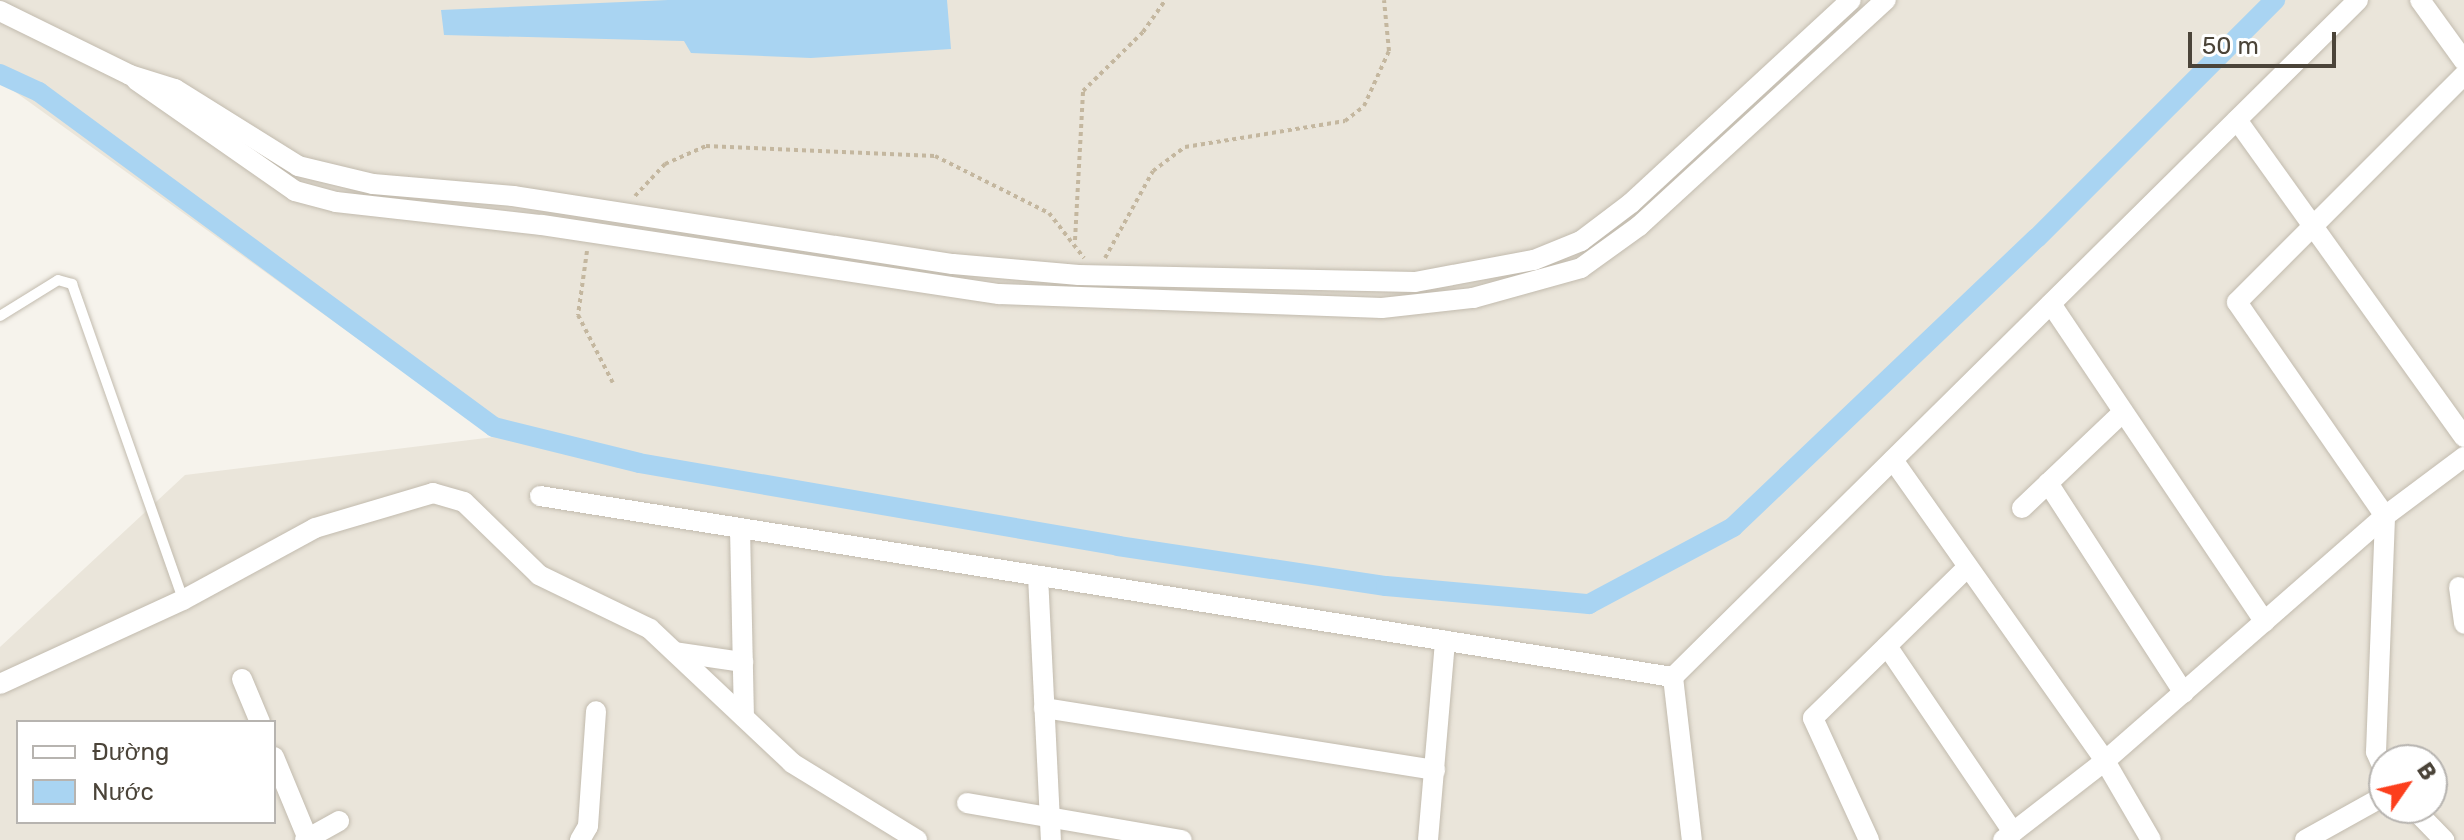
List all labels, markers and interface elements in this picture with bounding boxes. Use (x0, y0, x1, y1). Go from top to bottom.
scale bar (2192, 16, 2340, 66)
text: 50 m (2202, 32, 2259, 60)
legend (16, 720, 276, 824)
text: Đường (92, 738, 169, 766)
north arrow (2368, 744, 2448, 824)
text: B (2411, 757, 2442, 785)
text: Nước (92, 778, 154, 806)

